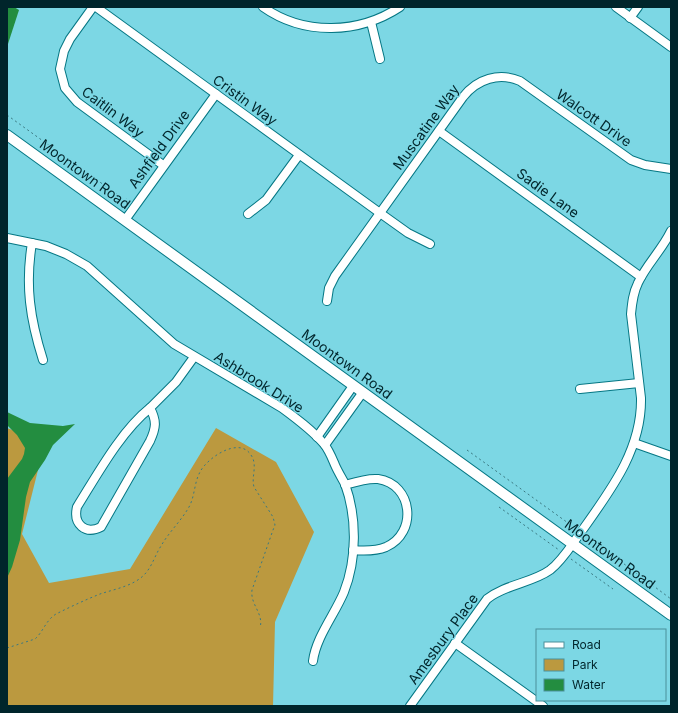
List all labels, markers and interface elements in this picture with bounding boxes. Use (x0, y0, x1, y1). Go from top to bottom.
street label: Cristin Way (210, 71, 281, 129)
street label: Muscatine Way (389, 81, 462, 173)
street label: Caitlin Way (79, 83, 148, 141)
street label: Walcott Drive (553, 85, 635, 150)
street label: Ashfield Drive (124, 106, 193, 191)
street label: Moontown Road (37, 135, 134, 212)
street label: Sadie Lane (514, 164, 583, 221)
street label: Moontown Road (299, 325, 396, 402)
street label: Ashbrook Drive (211, 347, 307, 416)
street label: Moontown Road (562, 515, 659, 592)
street label: Amesbury Place (404, 590, 481, 687)
legend (536, 629, 666, 701)
text: Road (572, 637, 601, 652)
text: Park (572, 657, 598, 672)
text: Water (572, 677, 606, 692)

